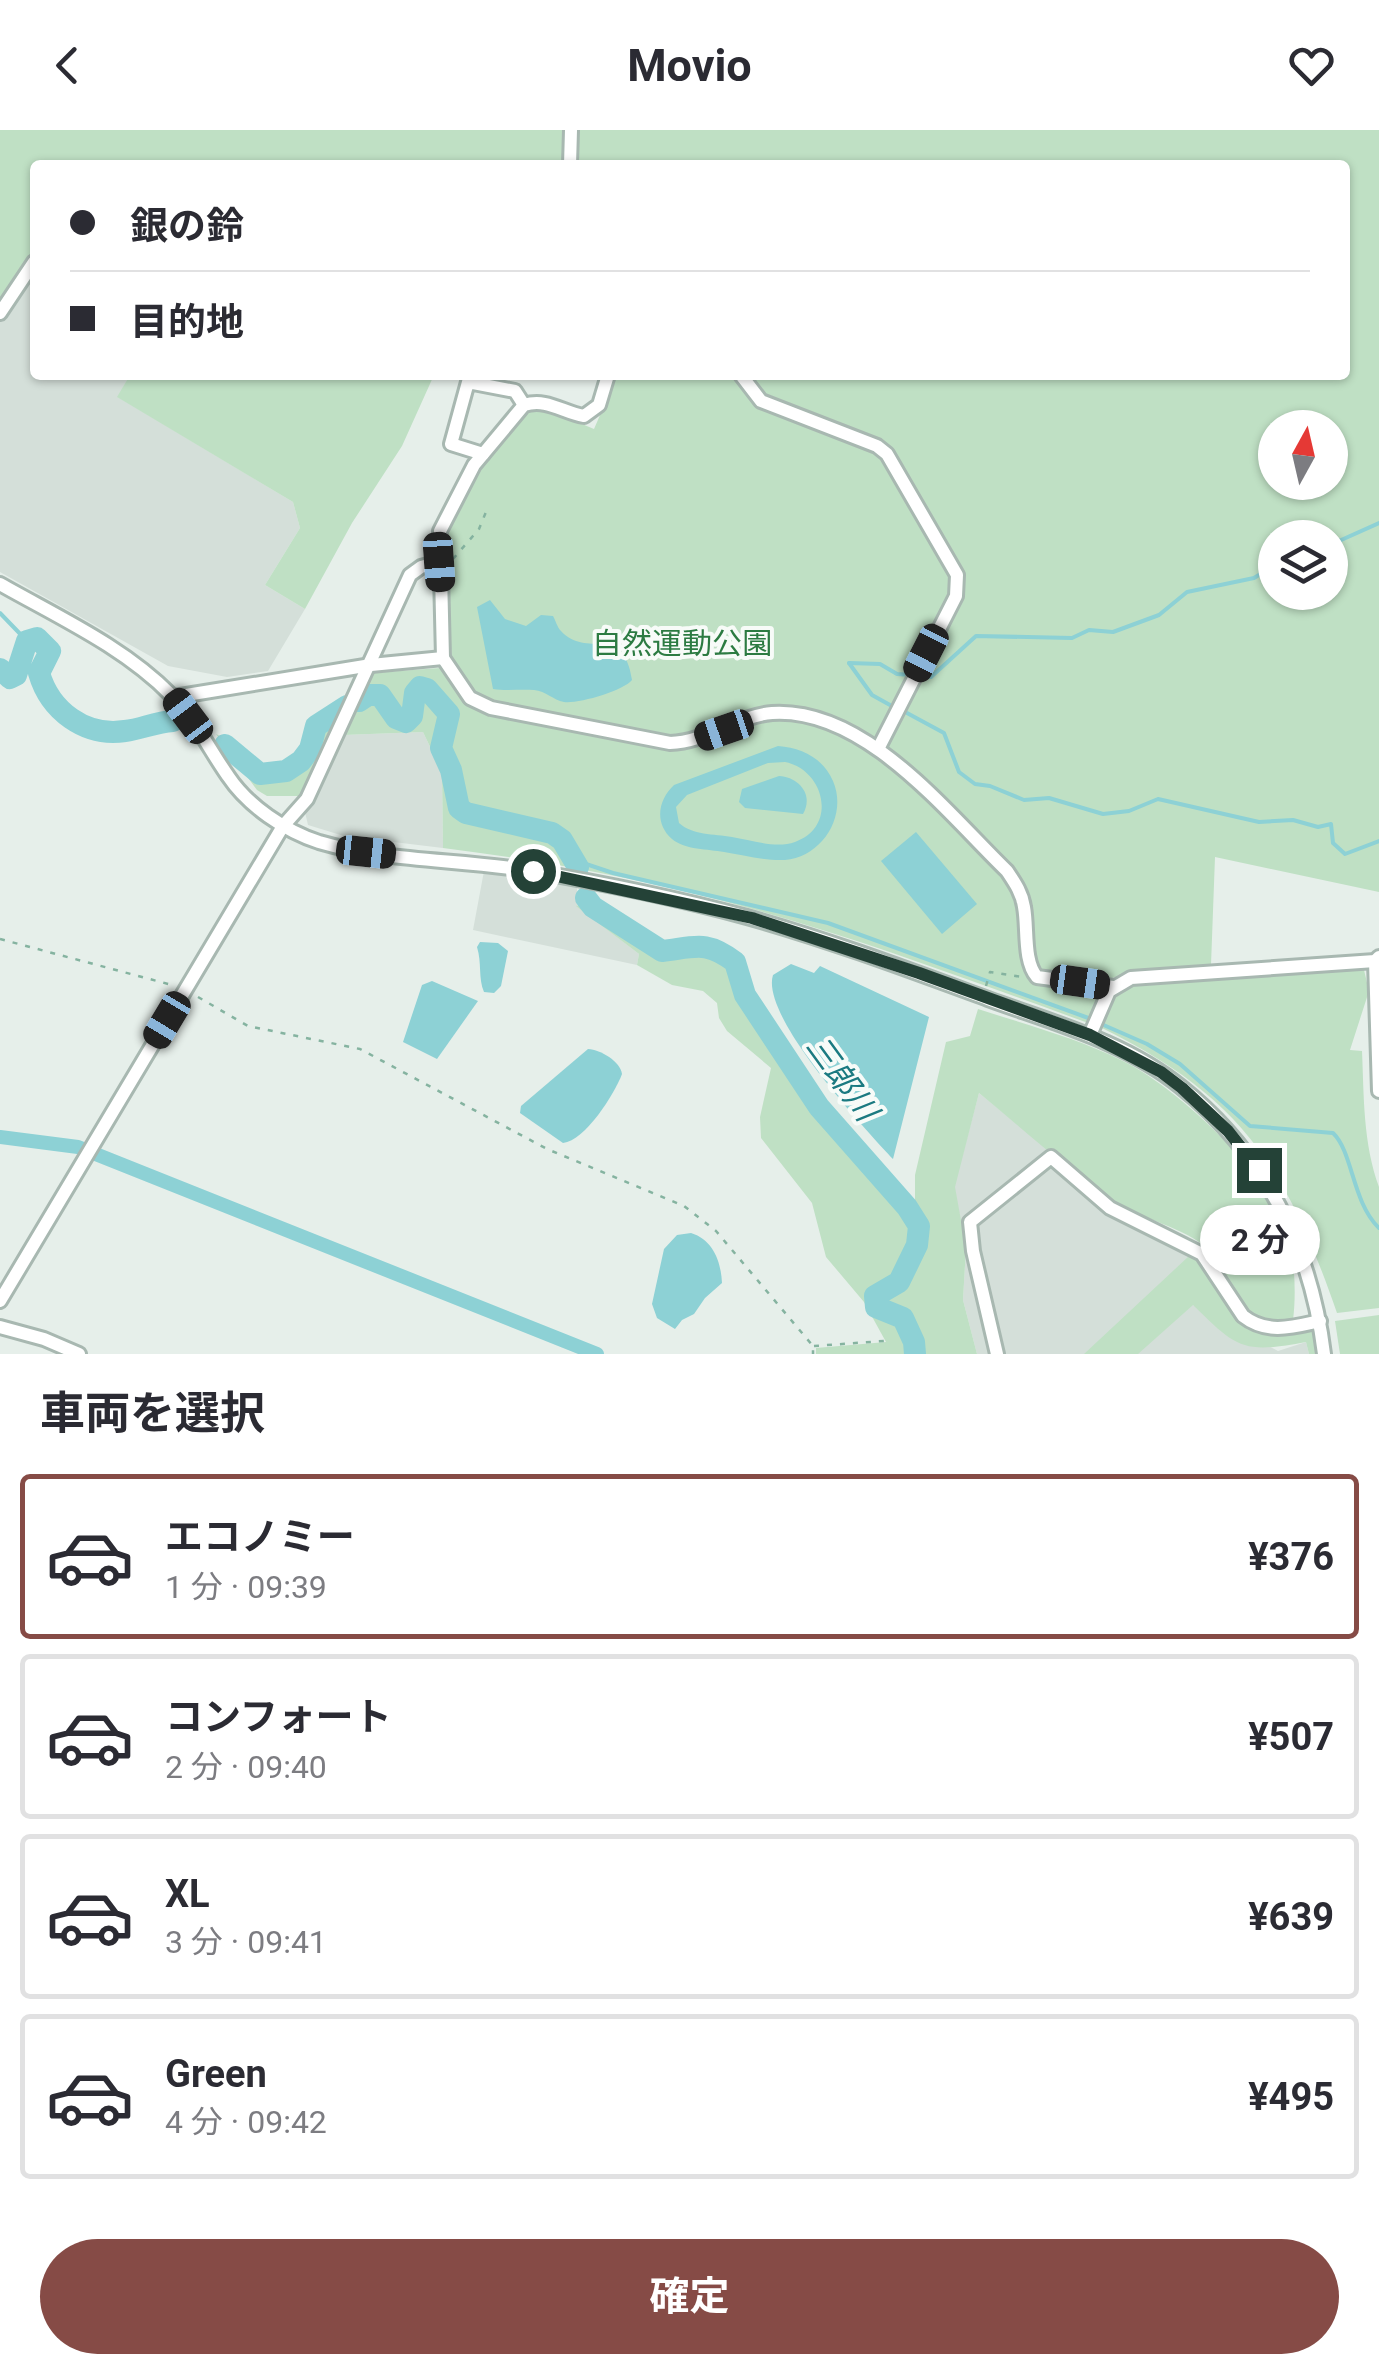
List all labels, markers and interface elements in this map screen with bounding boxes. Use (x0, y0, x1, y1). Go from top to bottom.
icon: back (40, 38, 95, 93)
icon: heart (1284, 38, 1339, 93)
text: Movio (627, 39, 752, 92)
text: 銀の鈴 (130, 204, 244, 248)
text: 目的地 (130, 300, 244, 344)
north arrow (1258, 410, 1348, 500)
map controls (1258, 410, 1348, 610)
button: layers (1258, 520, 1348, 610)
car (422, 531, 456, 593)
car (899, 619, 953, 687)
park label: 自然運動公園 (592, 626, 772, 661)
car (158, 683, 218, 749)
car (691, 706, 757, 754)
car (335, 834, 397, 870)
route start (511, 849, 556, 894)
car (1048, 963, 1112, 1001)
car (139, 987, 195, 1053)
water label: 三郎川 (798, 1028, 887, 1130)
route end (1237, 1148, 1282, 1193)
callout: 2 分 (1199, 1205, 1319, 1275)
text: 2 分 (1231, 1221, 1289, 1259)
text: 車両を選択 (40, 1387, 265, 1440)
icon: car (45, 1512, 135, 1602)
text: エコノミー (165, 1515, 355, 1559)
text: ¥376 (1248, 1535, 1334, 1579)
text: 1 分 · 09:39 (165, 1568, 327, 1606)
icon: car (45, 1692, 135, 1782)
text: コンフォート (165, 1695, 392, 1739)
text: ¥507 (1248, 1715, 1334, 1759)
text: 2 分 · 09:40 (165, 1748, 327, 1786)
icon: car (45, 1872, 135, 1962)
text: XL (165, 1872, 210, 1916)
text: ¥639 (1248, 1895, 1334, 1939)
text: 3 分 · 09:41 (165, 1923, 327, 1961)
icon: car (45, 2052, 135, 2142)
text: Green (165, 2052, 267, 2096)
text: ¥495 (1248, 2075, 1334, 2119)
text: 4 分 · 09:42 (165, 2103, 327, 2141)
button: 確定 (40, 2239, 1339, 2354)

